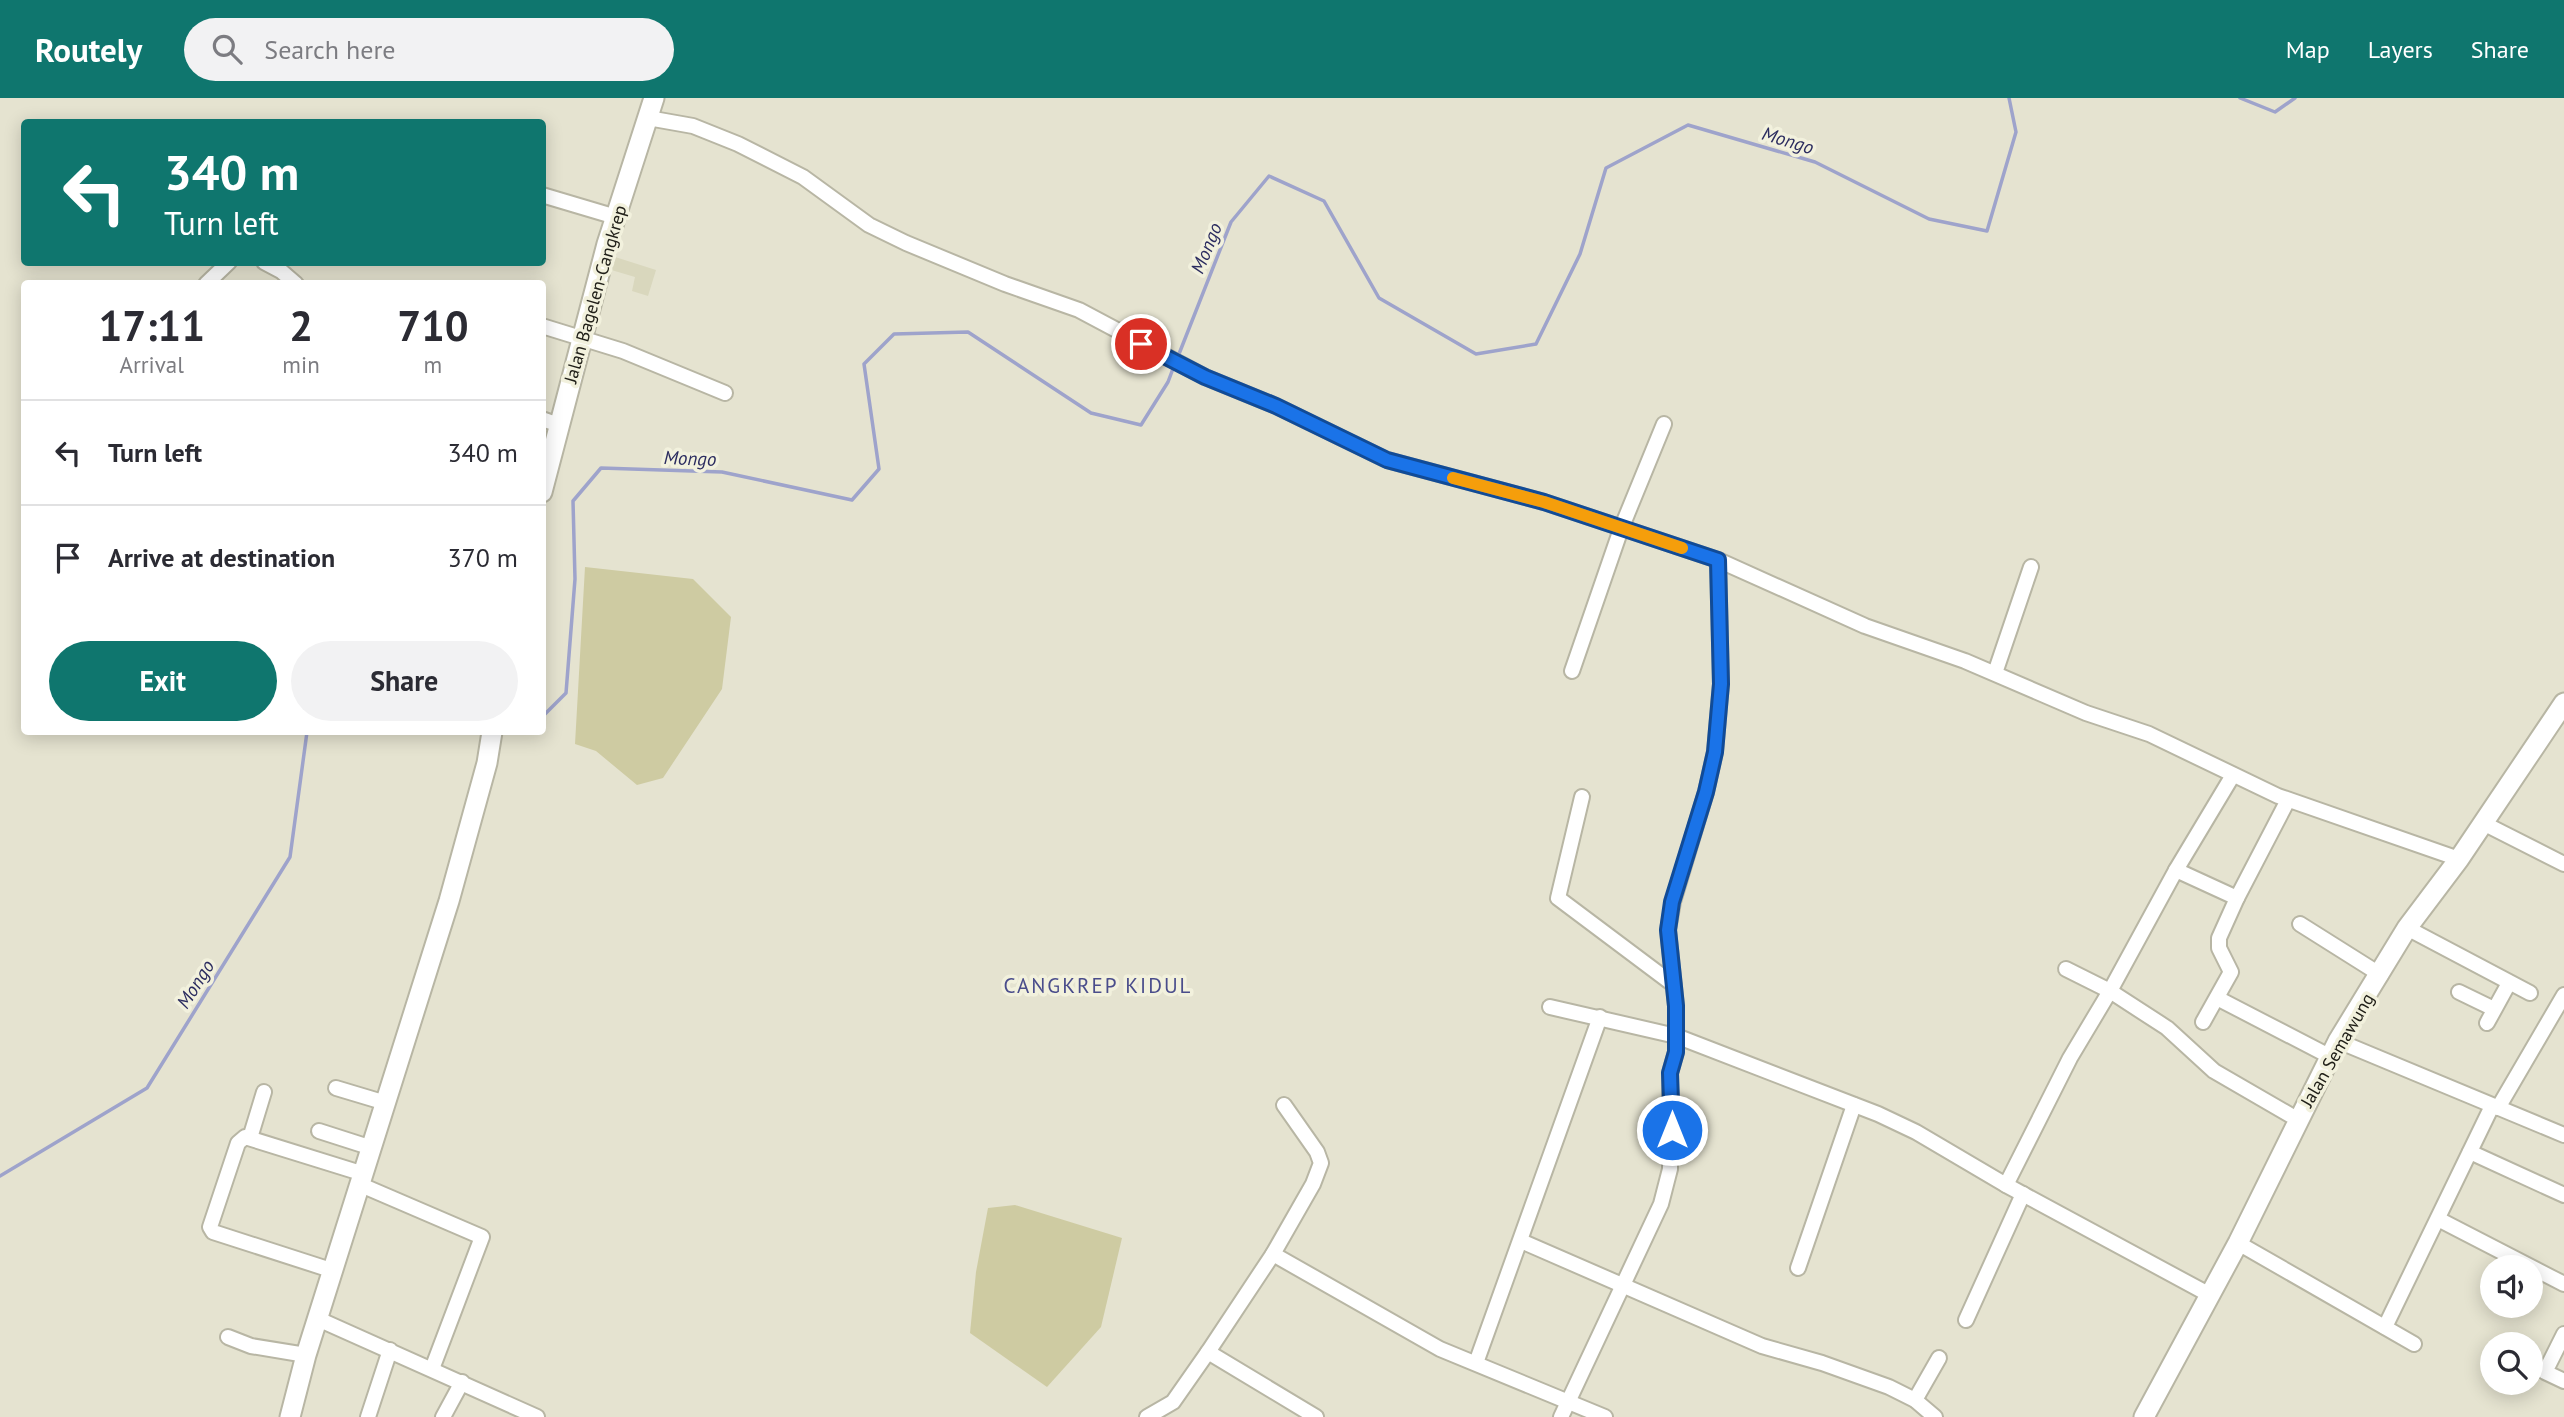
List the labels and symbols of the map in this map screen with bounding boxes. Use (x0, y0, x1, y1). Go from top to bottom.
water label: Mongo (1759, 121, 1817, 159)
street label: Jalan Bagelen-Cangkrep (558, 202, 631, 387)
water label: Mongo (1185, 219, 1227, 277)
pin (1111, 314, 1171, 374)
water label: Mongo (663, 445, 717, 471)
water label: Mongo (171, 955, 219, 1013)
district label: CANGKREP KIDUL (1004, 972, 1192, 999)
street label: Jalan Semawung (2295, 989, 2379, 1112)
position arrow (1635, 1093, 1709, 1167)

